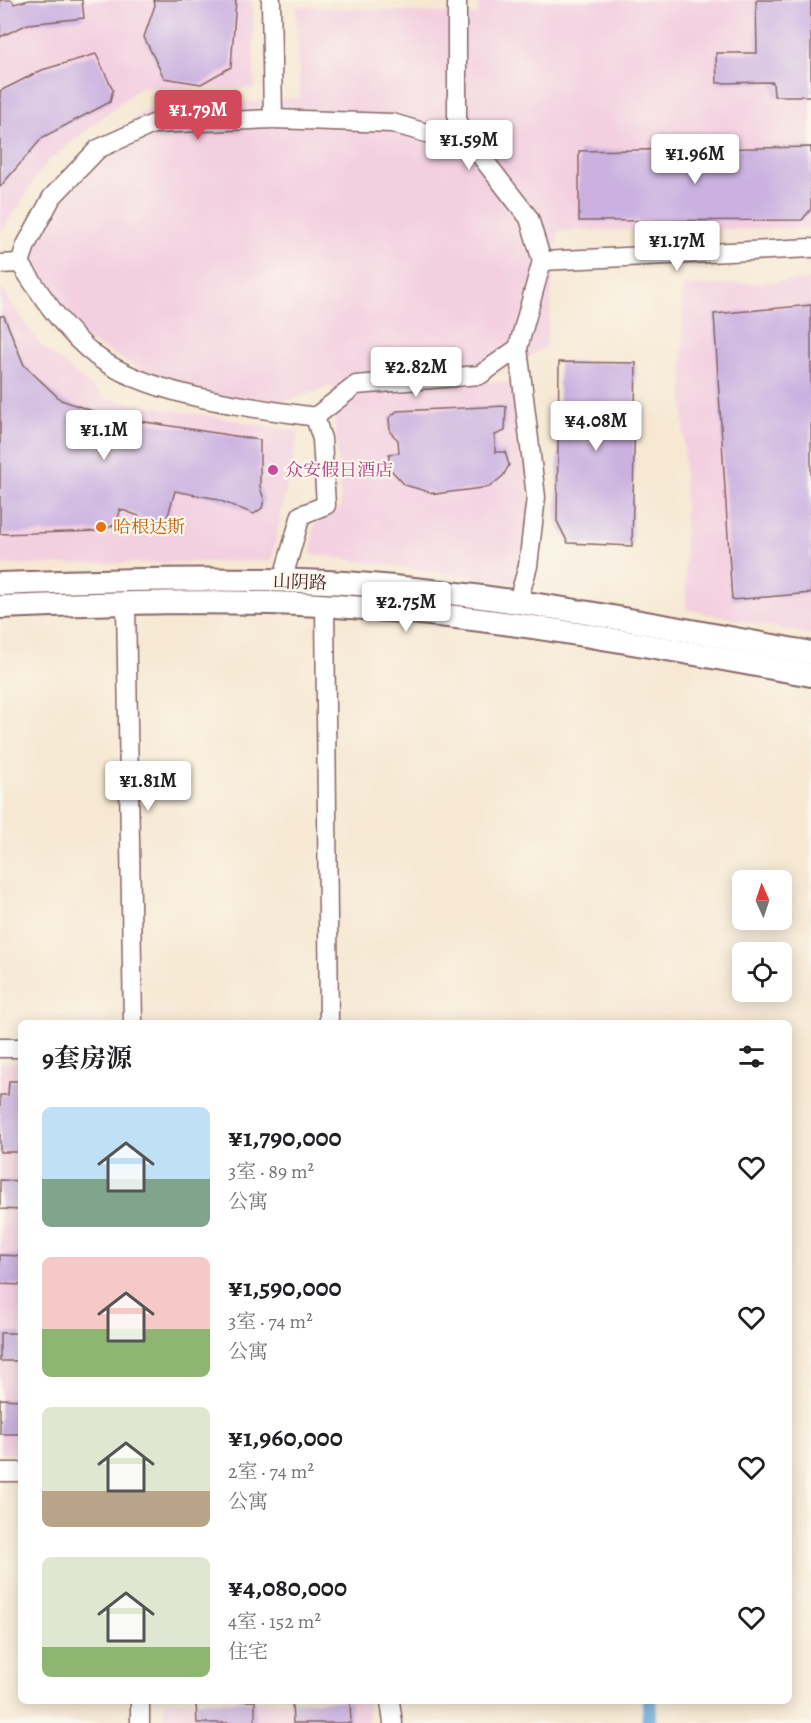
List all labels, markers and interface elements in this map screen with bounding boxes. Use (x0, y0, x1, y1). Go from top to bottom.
pin: ¥1.79M (149, 90, 247, 141)
text: ¥1.79M (169, 96, 227, 123)
pin: ¥1.59M (420, 120, 518, 171)
text: ¥1.59M (440, 126, 498, 153)
pin: ¥1.96M (646, 134, 744, 185)
text: ¥1.96M (665, 140, 725, 167)
pin: ¥1.17M (628, 221, 726, 272)
text: ¥1.17M (649, 227, 705, 254)
pin: ¥2.82M (367, 347, 465, 398)
text: ¥2.82M (385, 353, 447, 380)
pin: ¥4.08M (547, 401, 645, 452)
text: ¥4.08M (565, 407, 627, 434)
pin: ¥1.1M (62, 410, 146, 461)
text: ¥1.1M (80, 416, 128, 443)
place label: 众安假日酒店 (285, 458, 393, 482)
marker: 众安假日酒店 (266, 463, 280, 477)
place label: 哈根达斯 (113, 515, 185, 539)
marker: 哈根达斯 (94, 520, 108, 534)
street label: 山阴路 (273, 569, 327, 595)
pin: ¥2.75M (357, 582, 455, 633)
text: ¥2.75M (376, 588, 436, 615)
pin: ¥1.81M (99, 761, 197, 812)
text: ¥1.81M (119, 767, 177, 794)
north arrow (732, 870, 792, 930)
map controls (732, 870, 792, 1002)
button: locate (732, 942, 792, 1002)
icon: filters (735, 1040, 768, 1073)
text: 9套房源 (42, 1041, 132, 1076)
text: ¥1,790,000 (228, 1120, 342, 1155)
icon: home (90, 1131, 162, 1203)
icon: heart (735, 1151, 768, 1184)
text: 3室 · 89 m² (228, 1158, 314, 1185)
text: 公寓 (228, 1188, 268, 1215)
text: ¥1,590,000 (228, 1270, 342, 1305)
icon: home (90, 1281, 162, 1353)
icon: heart (735, 1301, 768, 1334)
text: 3室 · 74 m² (228, 1308, 313, 1335)
text: 公寓 (228, 1338, 268, 1365)
text: ¥1,960,000 (228, 1420, 343, 1455)
icon: home (90, 1431, 162, 1503)
icon: heart (735, 1451, 768, 1484)
text: 2室 · 74 m² (228, 1458, 314, 1485)
text: 公寓 (228, 1488, 268, 1515)
text: ¥4,080,000 (228, 1570, 347, 1605)
icon: home (90, 1581, 162, 1653)
icon: heart (735, 1601, 768, 1634)
text: 4室 · 152 m² (228, 1608, 321, 1635)
text: 住宅 (228, 1638, 268, 1665)

